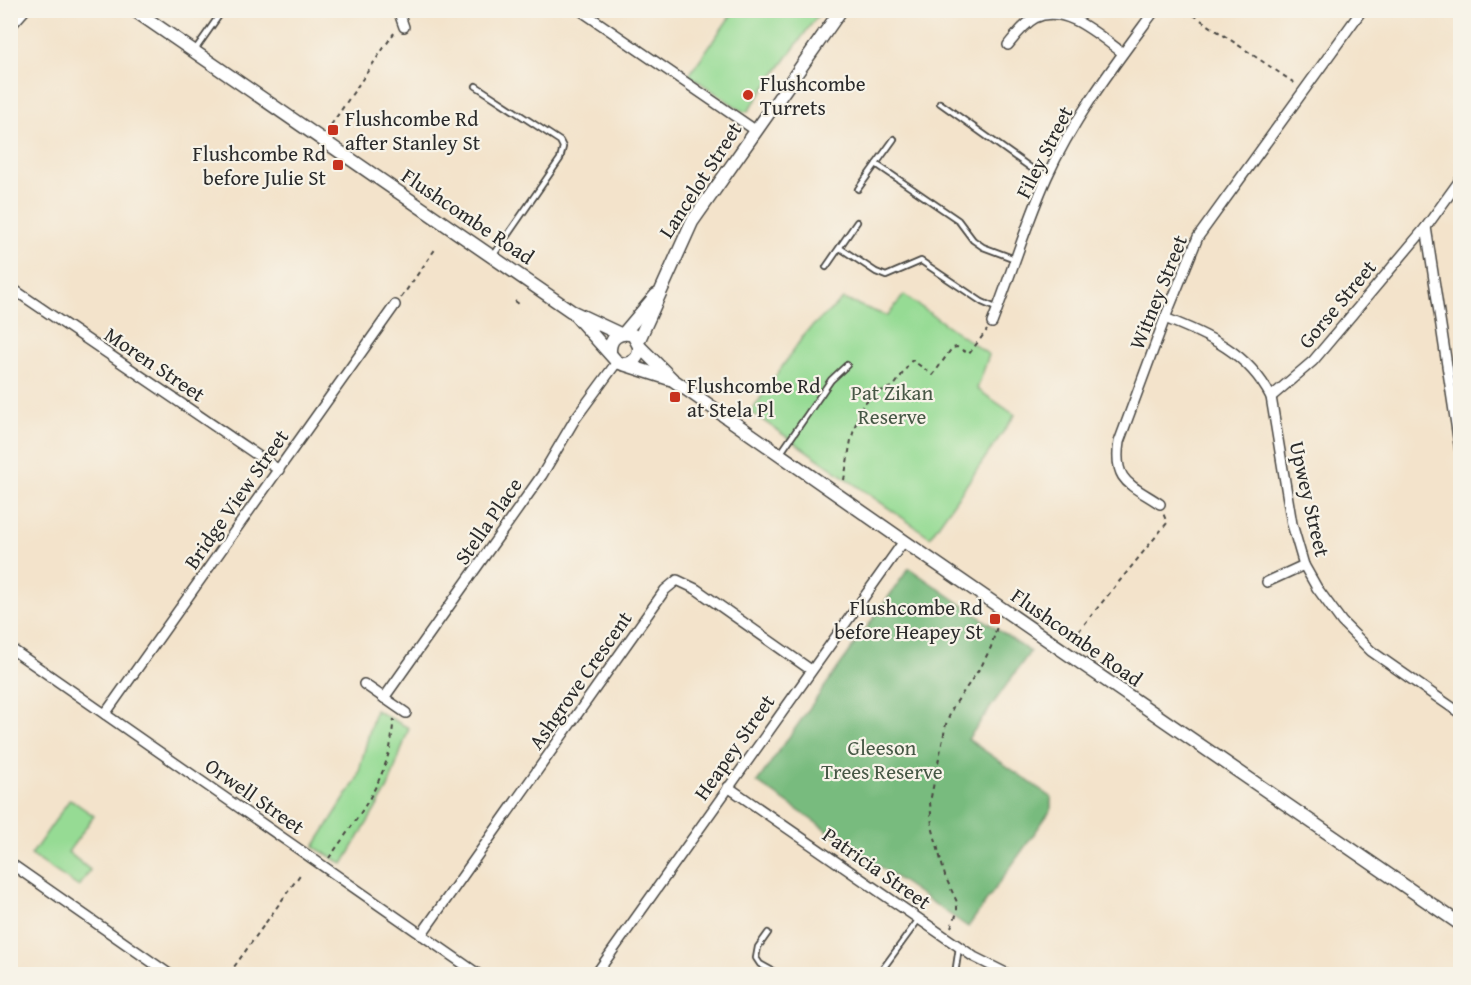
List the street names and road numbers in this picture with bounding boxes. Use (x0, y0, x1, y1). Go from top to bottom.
street label: Filey Street (1007, 100, 1081, 204)
street label: Lancelot Street (651, 115, 750, 244)
street label: Flushcombe Road (395, 160, 541, 272)
street label: Witney Street (1121, 230, 1195, 354)
street label: Gorse Street (1291, 252, 1384, 355)
street label: Moren Street (98, 319, 212, 410)
street label: Bridge View Street (176, 422, 296, 575)
street label: Upwey Street (1282, 438, 1338, 560)
street label: Stella Place (447, 471, 529, 571)
street label: Flushcombe Road (1005, 580, 1150, 694)
street label: Ashgrove Crescent (521, 604, 640, 756)
street label: Heapey Street (686, 687, 782, 806)
street label: Orwell Street (199, 750, 312, 842)
street label: Patricia Street (816, 819, 938, 917)

